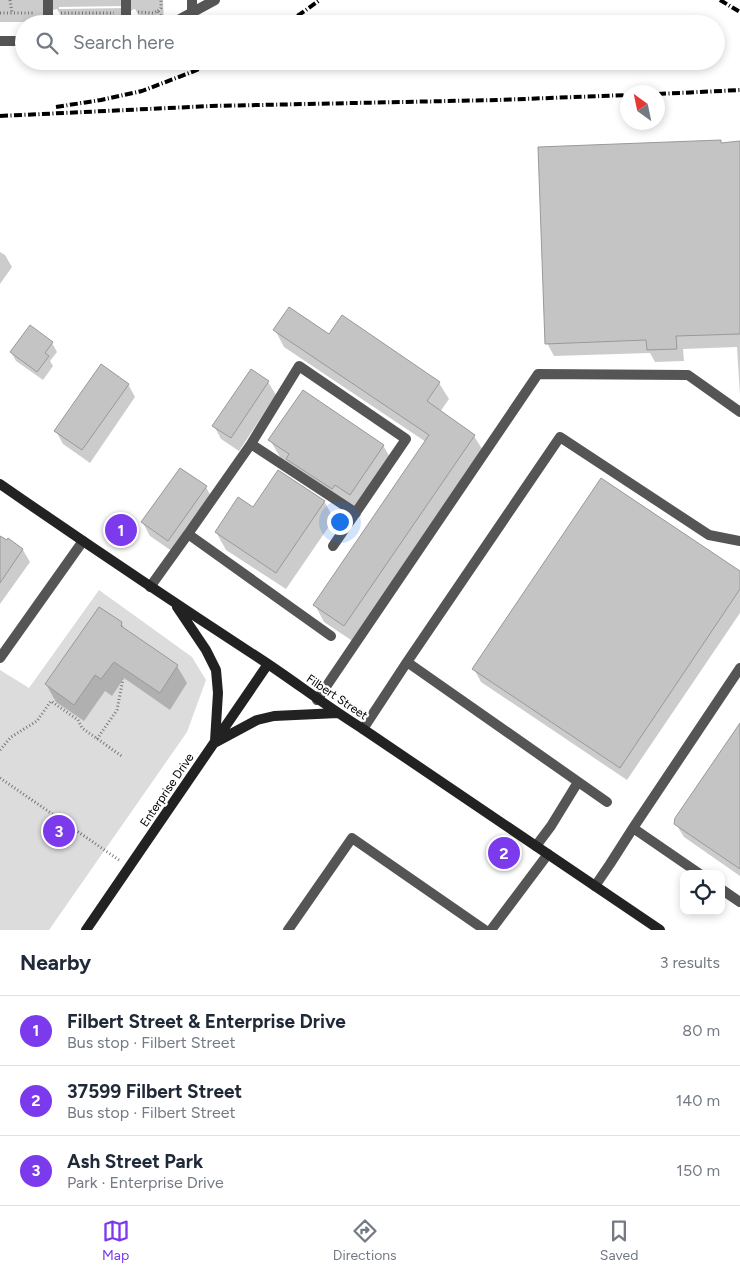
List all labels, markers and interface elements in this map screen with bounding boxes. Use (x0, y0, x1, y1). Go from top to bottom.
search box (15, 15, 725, 70)
icon: search (33, 29, 61, 57)
text: Search here (73, 31, 175, 54)
north arrow (620, 85, 665, 130)
your location (327, 509, 353, 535)
pin: 1 (105, 511, 137, 549)
street label: Filbert Street (304, 671, 371, 723)
street label: Enterprise Drive (137, 750, 197, 829)
pin: 3 (43, 812, 75, 850)
pin: 2 (488, 834, 520, 872)
map controls (680, 870, 725, 915)
button: locate (680, 870, 725, 915)
text: Nearby (20, 950, 91, 975)
text: 3 results (660, 953, 720, 972)
text: Filbert Street & Enterprise Drive (67, 1010, 346, 1033)
text: 1 (33, 1021, 39, 1040)
text: 80 m (682, 1021, 720, 1040)
text: Bus stop · Filbert Street (67, 1033, 236, 1052)
text: 37599 Filbert Street (67, 1080, 242, 1103)
text: 2 (31, 1091, 41, 1110)
text: 140 m (676, 1091, 720, 1110)
text: Bus stop · Filbert Street (67, 1103, 236, 1122)
text: Ash Street Park (67, 1150, 203, 1173)
text: 3 (32, 1161, 40, 1180)
text: 150 m (676, 1161, 720, 1180)
text: Park · Enterprise Drive (67, 1173, 224, 1192)
tab: Map (102, 1217, 130, 1264)
tab: Directions (333, 1217, 397, 1264)
tab: Saved (600, 1217, 638, 1264)

